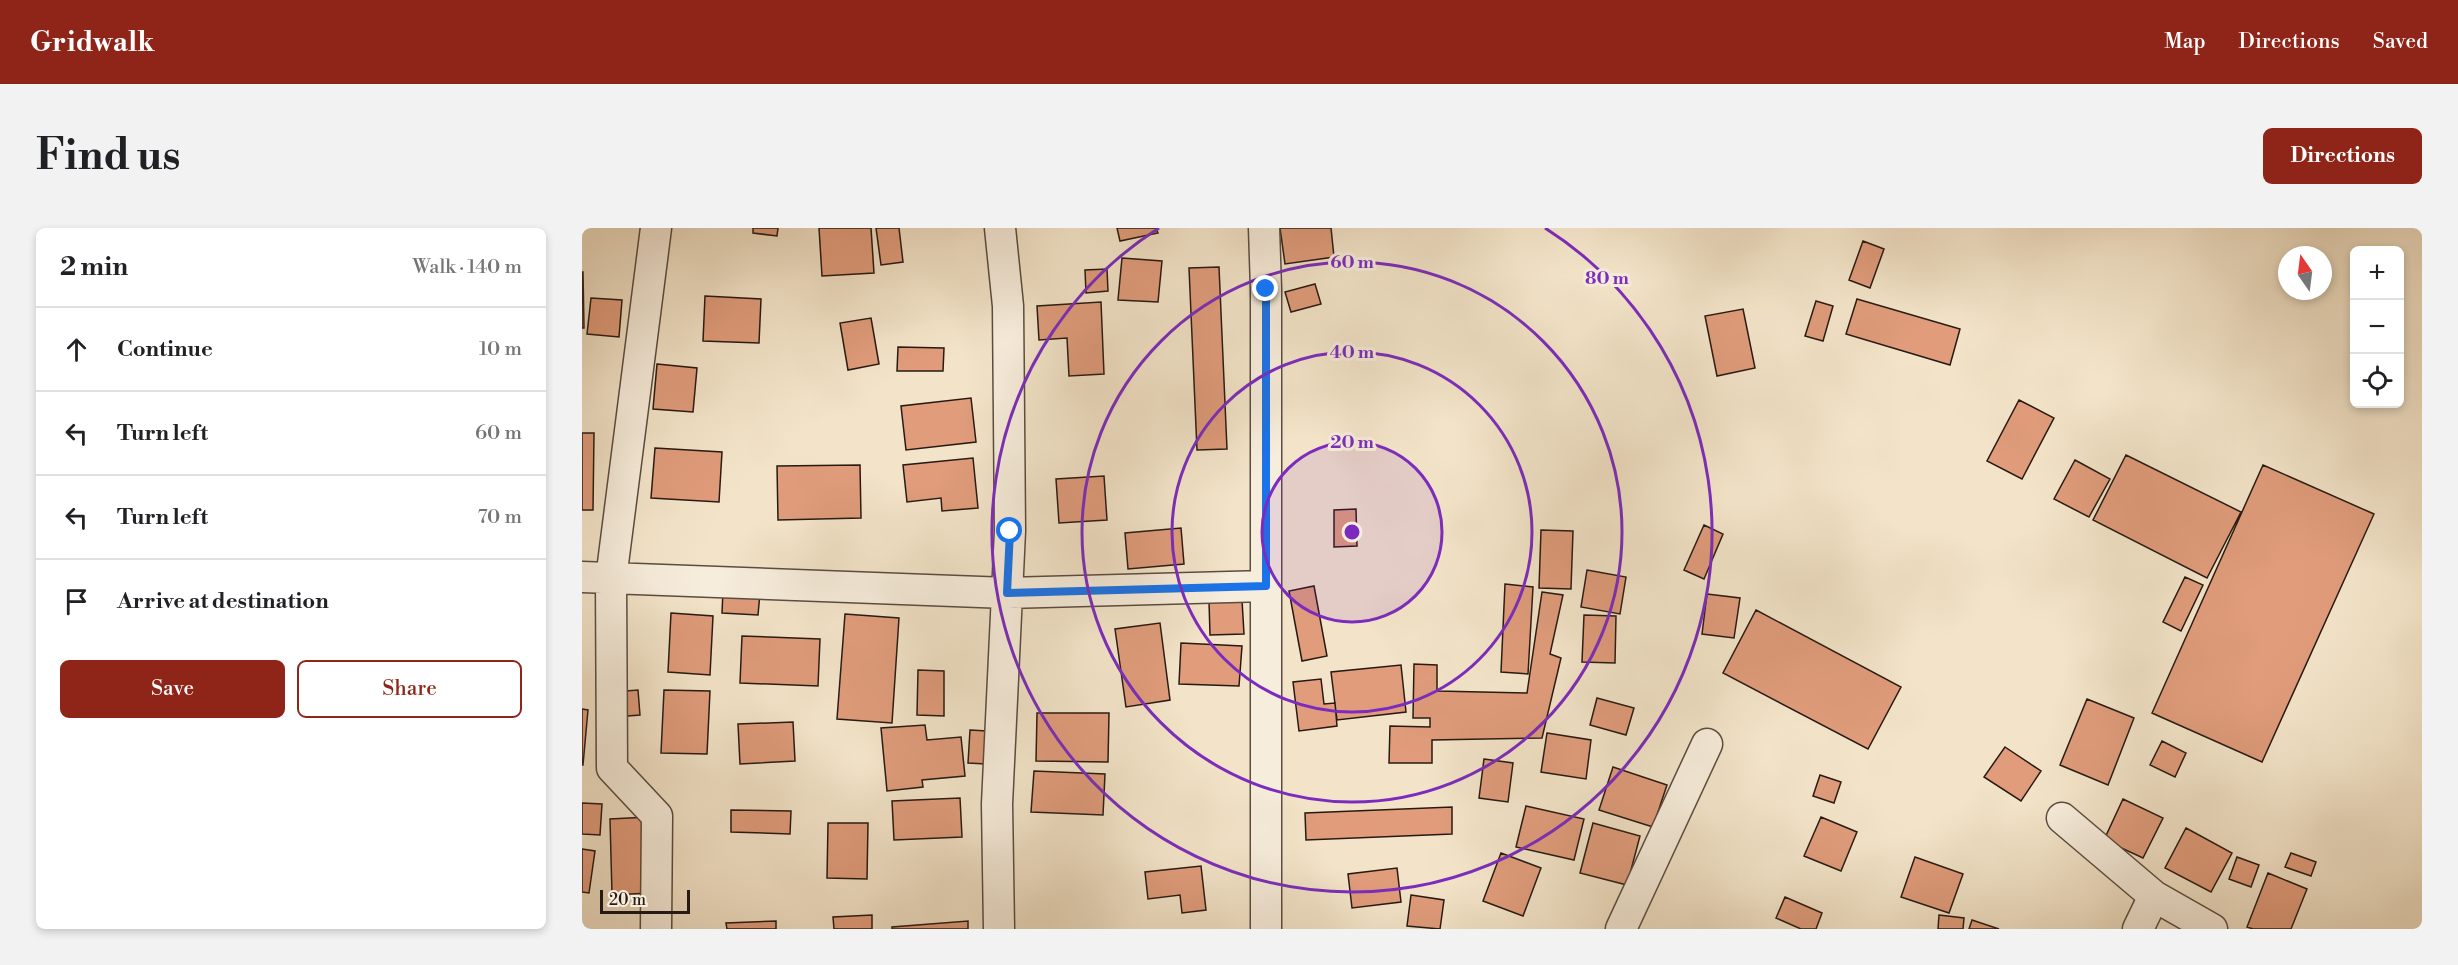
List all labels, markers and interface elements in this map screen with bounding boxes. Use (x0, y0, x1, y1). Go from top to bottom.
text: Gridwalk (30, 25, 154, 60)
text: Map (2164, 29, 2206, 55)
text: Directions (2239, 29, 2340, 55)
text: Saved (2373, 29, 2428, 55)
button: Directions (2263, 128, 2422, 184)
text: Find us (36, 130, 180, 183)
north arrow (2278, 246, 2332, 300)
map controls (2350, 246, 2404, 408)
button: + (2350, 246, 2404, 300)
text: 2 min (60, 251, 128, 283)
text: 60 m (1330, 251, 1374, 274)
text: Walk · 140 m (412, 255, 522, 280)
text: 80 m (1585, 267, 1630, 290)
route end (1252, 275, 1278, 301)
button: − (2350, 300, 2404, 354)
icon: ahead (60, 333, 93, 366)
text: Continue (117, 336, 213, 363)
text: 10 m (479, 337, 522, 362)
text: 40 m (1330, 341, 1375, 364)
button: locate (2350, 354, 2404, 408)
icon: left (60, 417, 93, 450)
text: Turn left (117, 420, 208, 447)
text: 60 m (475, 421, 522, 446)
text: 20 m (1330, 431, 1374, 454)
icon: left (60, 501, 93, 534)
text: Turn left (117, 504, 208, 531)
text: 70 m (478, 505, 522, 530)
route start (996, 517, 1022, 543)
centre of rings (1342, 522, 1362, 542)
icon: arrive (60, 585, 93, 618)
text: Arrive at destination (117, 588, 329, 615)
button: Save (60, 660, 285, 718)
button: Share (297, 660, 522, 718)
scale bar (600, 887, 690, 914)
text: 20 m (609, 890, 646, 910)

